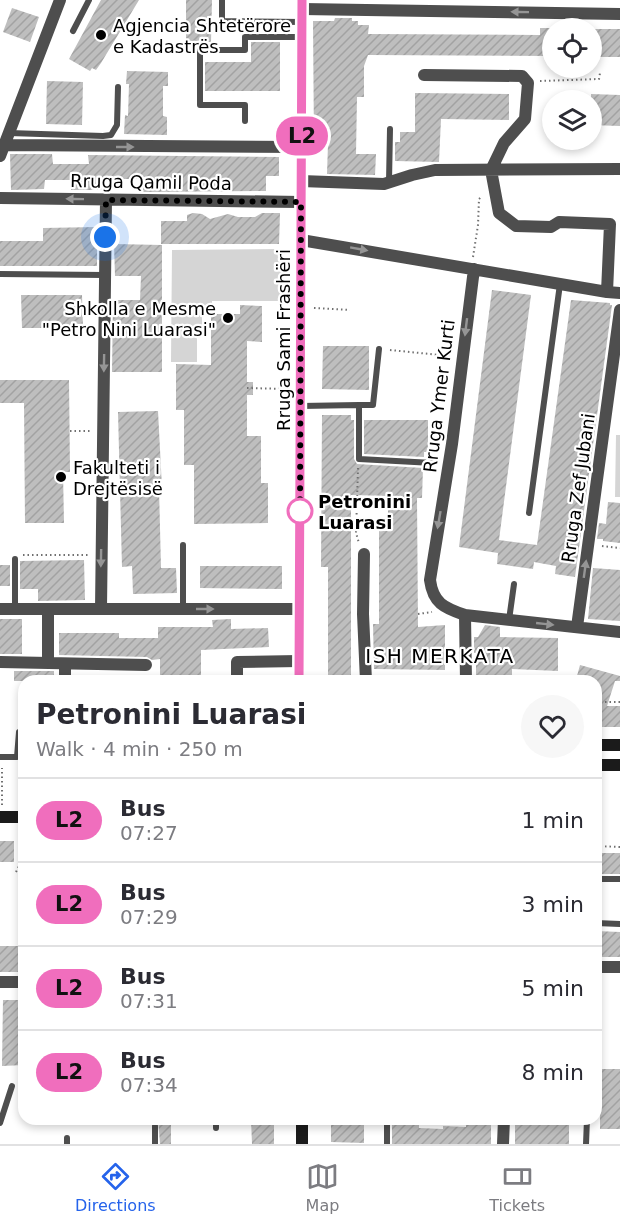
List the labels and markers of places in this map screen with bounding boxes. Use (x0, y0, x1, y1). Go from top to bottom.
place label: Agjencia Shtetërore e Kadastrës (113, 15, 291, 57)
marker: Agjencia Shtetërore e Kadastrës (94, 28, 108, 42)
place label: Shkolla e Mesme "Petro Nini Luarasi" (42, 298, 216, 340)
marker: Shkolla e Mesme "Petro Nini Luarasi" (221, 311, 235, 325)
place label: Fakulteti i Drejtësisë (73, 457, 163, 499)
marker: Fakulteti i Drejtësisë (54, 470, 68, 484)
place label: Petronini Luarasi (318, 491, 411, 533)
marker: Petronini Luarasi (287, 498, 313, 524)

